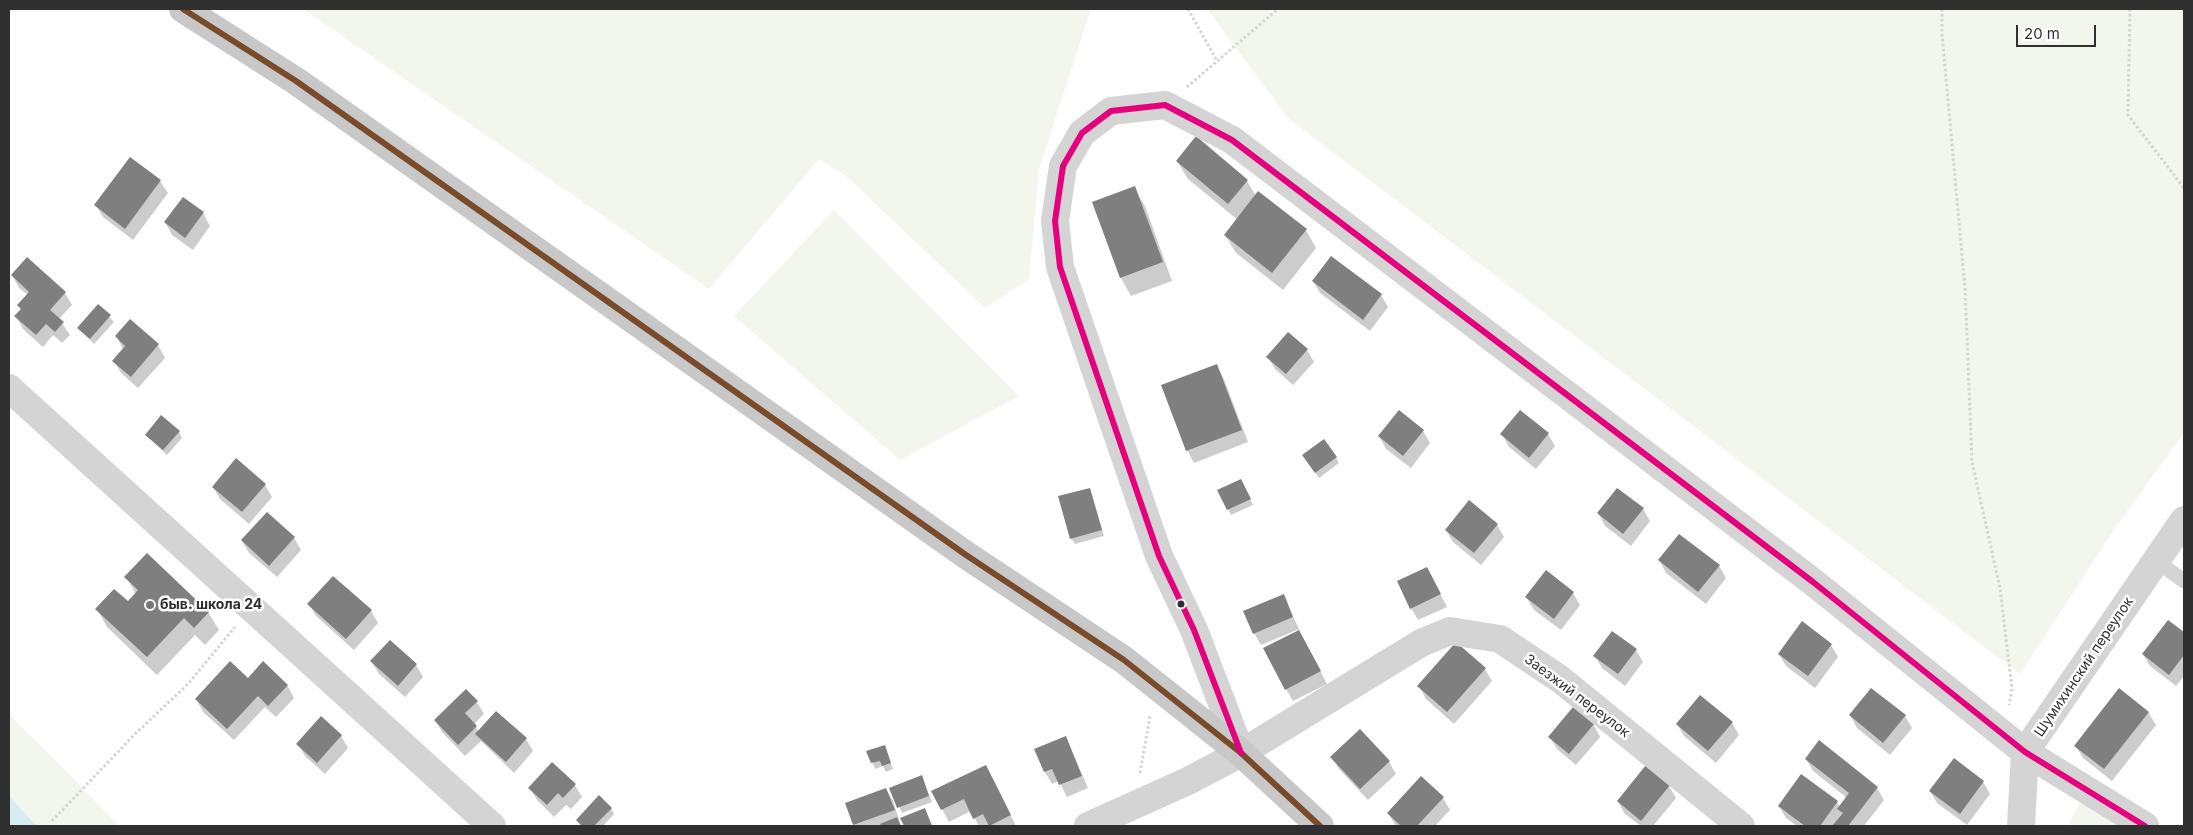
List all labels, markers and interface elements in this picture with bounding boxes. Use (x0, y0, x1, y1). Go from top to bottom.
scale bar (2018, 15, 2098, 47)
text: 20 m (2024, 24, 2060, 43)
street label: Шумихинский переулок (2031, 594, 2137, 740)
place label: быв. школа 24 (160, 597, 262, 613)
marker: быв. школа 24 (144, 599, 156, 611)
unlabelled marker (1176, 599, 1186, 609)
street label: Заезжий переулок (1521, 651, 1633, 741)

